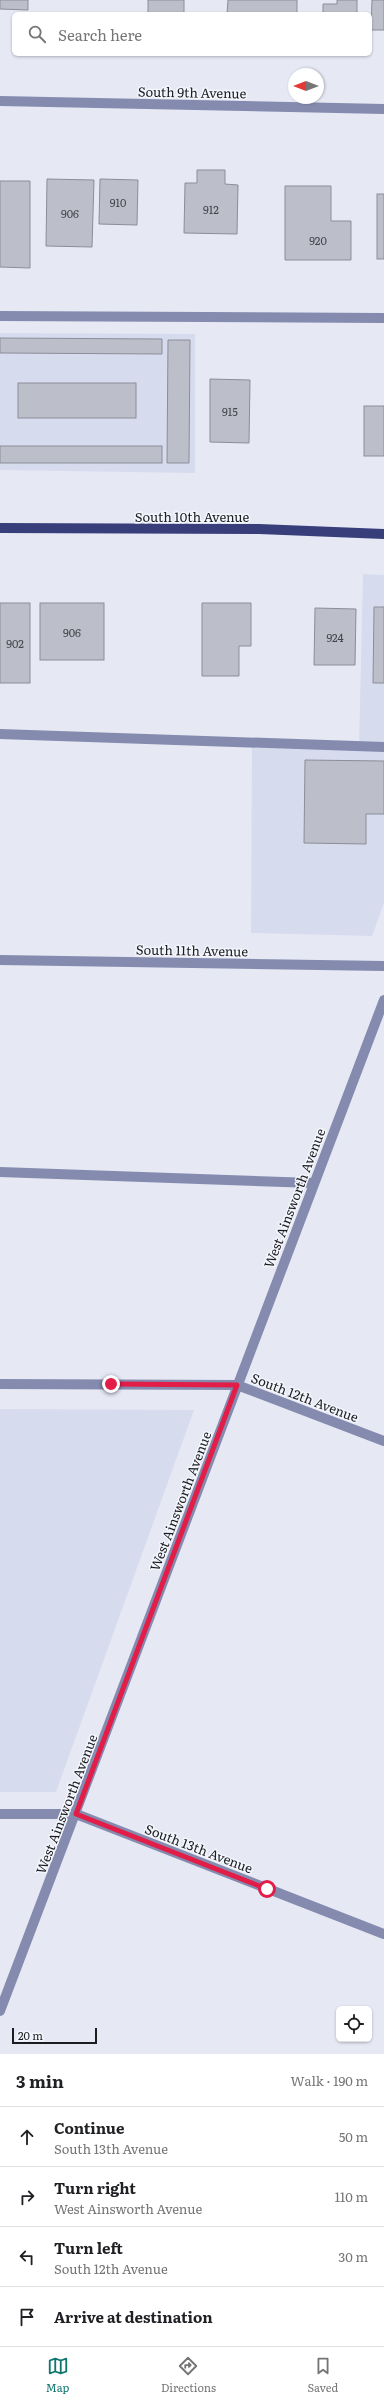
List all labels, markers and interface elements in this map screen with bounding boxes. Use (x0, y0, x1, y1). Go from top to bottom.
search box (12, 12, 372, 56)
icon: search (26, 23, 48, 45)
text: Search here (58, 23, 142, 46)
north arrow (288, 68, 324, 104)
street label: South 9th Avenue (138, 82, 247, 102)
house number: 910 (110, 194, 126, 210)
house number: 912 (203, 201, 219, 217)
house number: 906 (61, 205, 79, 221)
house number: 920 (309, 232, 327, 248)
house number: 915 (222, 403, 238, 419)
street label: South 10th Avenue (135, 507, 250, 526)
house number: 906 (63, 624, 81, 640)
house number: 924 (326, 629, 344, 645)
house number: 902 (6, 635, 24, 651)
street label: South 11th Avenue (136, 940, 249, 960)
street label: West Ainsworth Avenue (259, 1125, 330, 1271)
street label: South 12th Avenue (249, 1368, 362, 1426)
route end (102, 1375, 120, 1393)
street label: West Ainsworth Avenue (145, 1428, 216, 1574)
street label: West Ainsworth Avenue (31, 1731, 102, 1877)
street label: South 13th Avenue (142, 1819, 256, 1877)
route start (258, 1880, 276, 1898)
map controls (336, 2006, 372, 2042)
button: locate (336, 2006, 372, 2042)
scale bar (12, 2026, 97, 2045)
text: 20 m (18, 2027, 43, 2043)
text: 3 min (16, 2068, 64, 2093)
text: Walk · 190 m (290, 2071, 368, 2090)
text: Continue (54, 2116, 124, 2139)
icon: ahead (16, 2126, 38, 2148)
text: 50 m (339, 2127, 368, 2146)
text: South 13th Avenue (54, 2139, 168, 2158)
text: Turn right (54, 2176, 136, 2199)
icon: right (16, 2186, 38, 2208)
text: 110 m (335, 2187, 368, 2206)
text: West Ainsworth Avenue (54, 2199, 202, 2218)
text: Turn left (54, 2236, 123, 2259)
icon: left (16, 2246, 38, 2268)
text: 30 m (338, 2247, 368, 2266)
text: South 12th Avenue (54, 2259, 168, 2278)
text: Arrive at destination (54, 2305, 213, 2328)
icon: arrive (16, 2306, 38, 2328)
tab: Map (46, 2355, 69, 2395)
tab: Directions (161, 2355, 216, 2395)
tab: Saved (308, 2355, 338, 2395)

